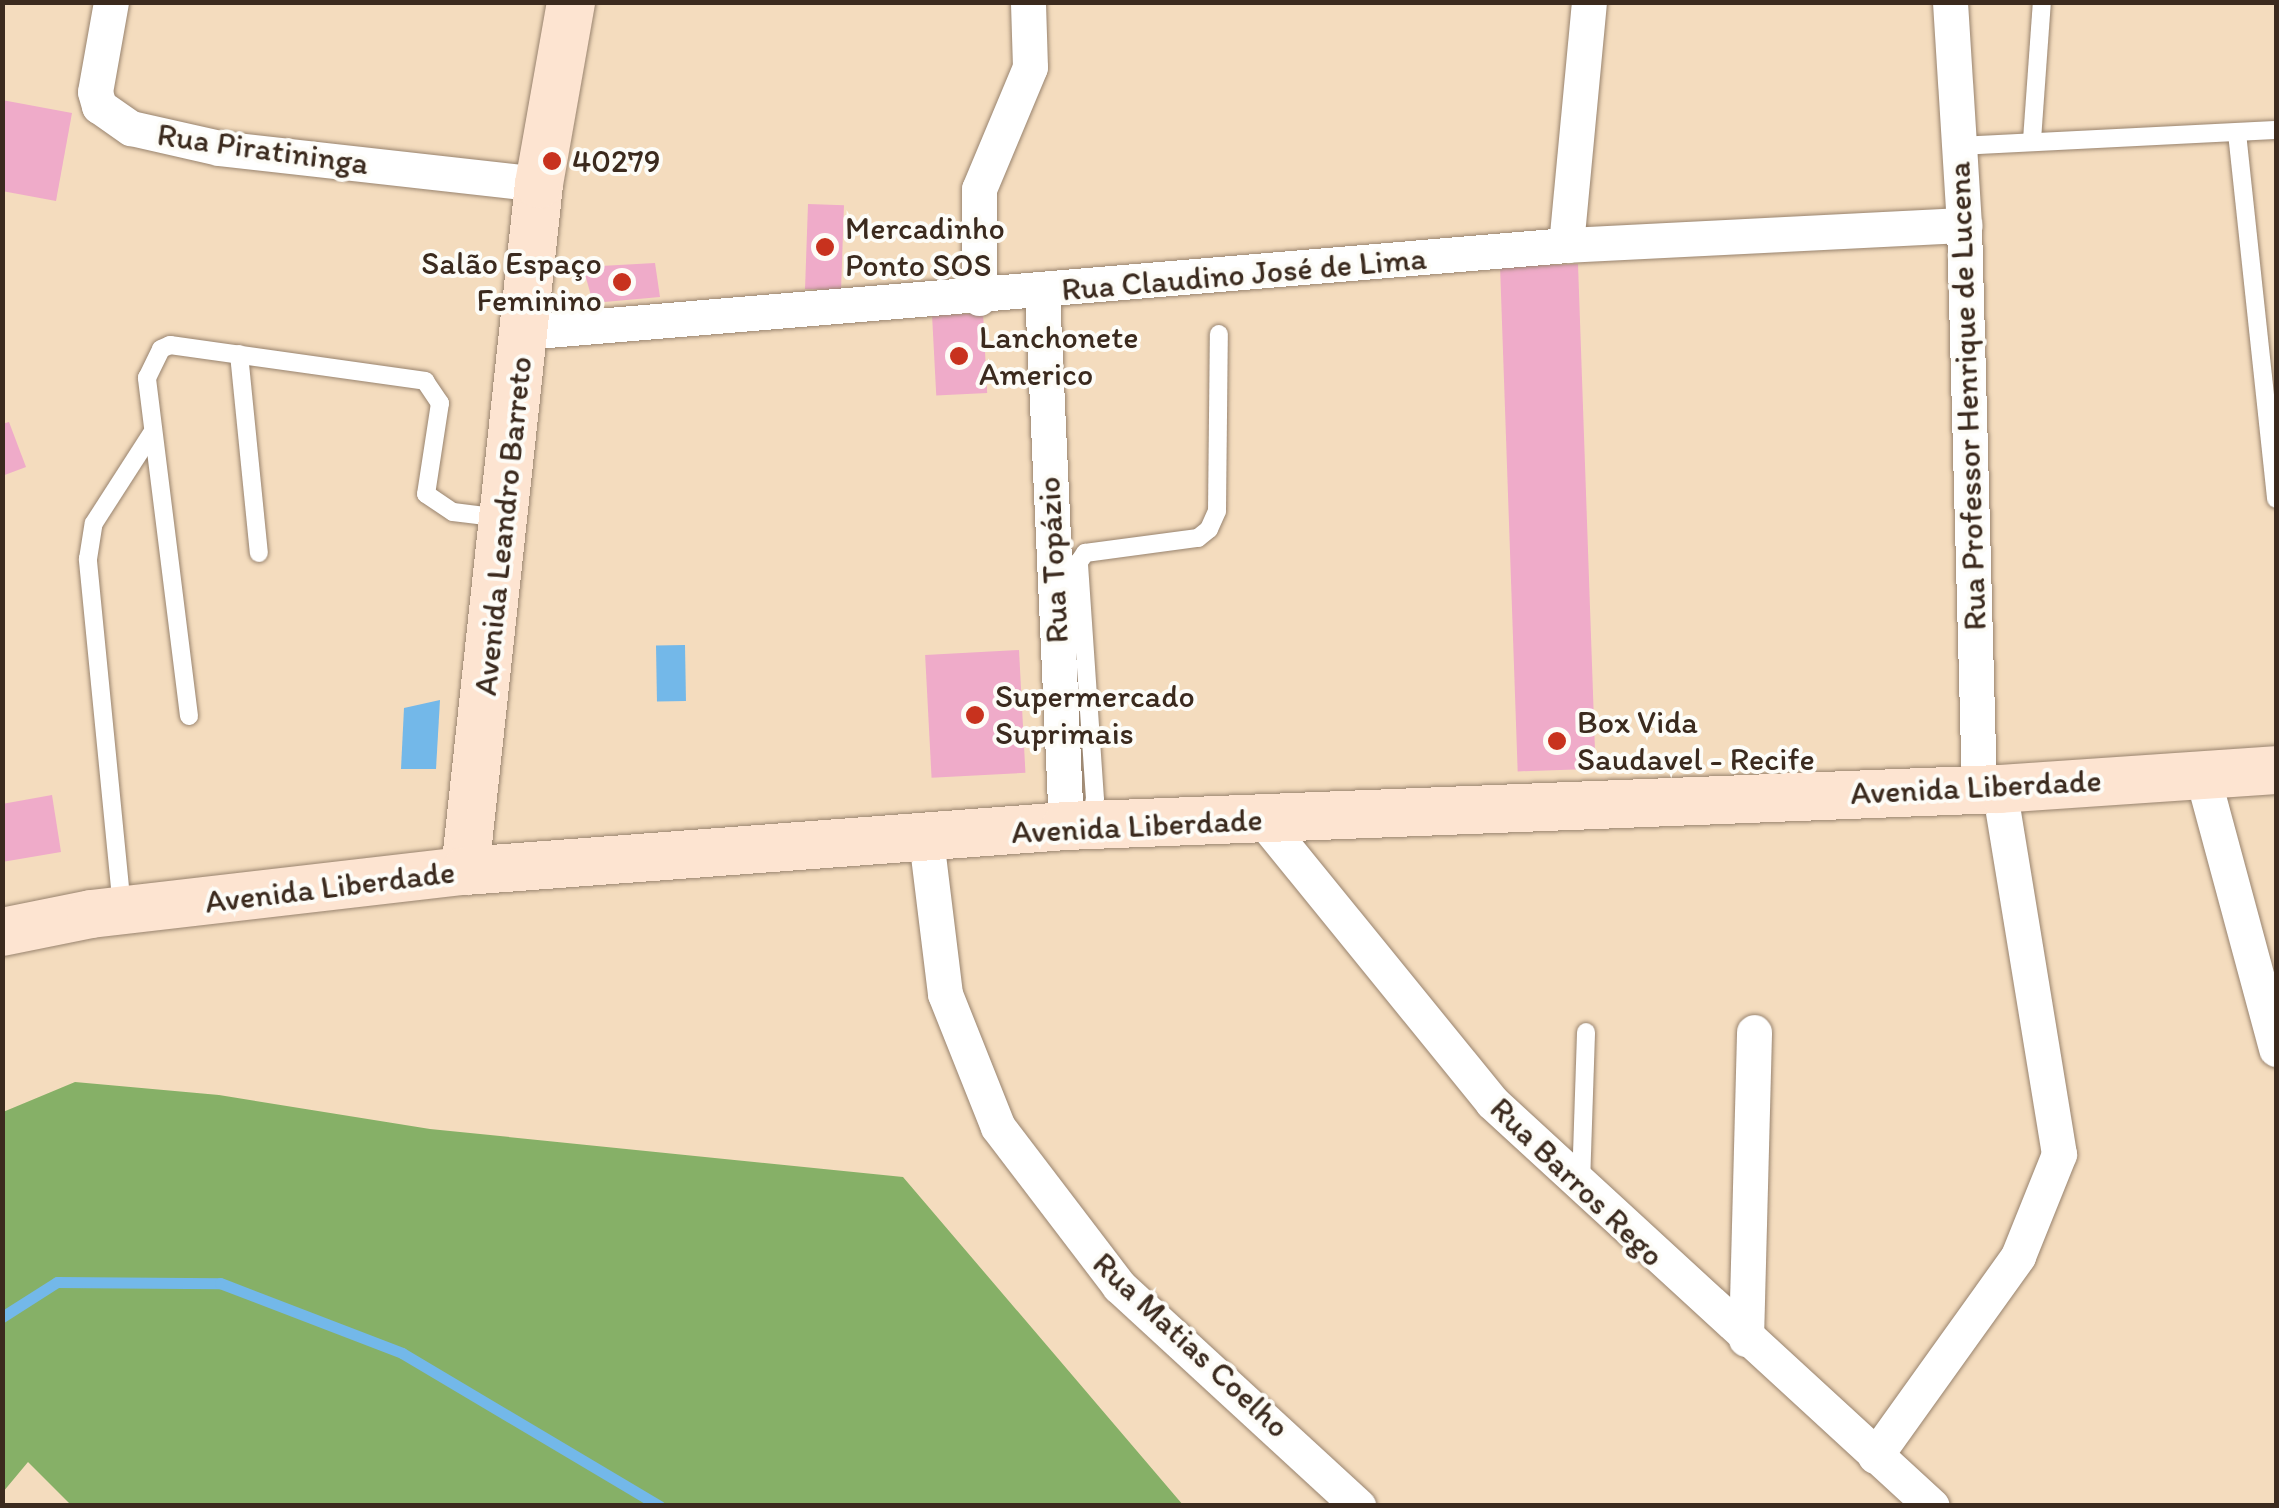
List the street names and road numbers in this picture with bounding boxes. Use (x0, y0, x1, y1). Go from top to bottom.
street label: Rua Piratininga (156, 115, 370, 183)
street label: Rua Professor Henrique de Lucena (1940, 161, 1994, 631)
street label: Rua Claudino José de Lima (1060, 239, 1428, 309)
street label: Avenida Leandro Barreto (466, 355, 540, 697)
street label: Rua Topázio (1030, 477, 1076, 643)
street label: Avenida Liberdade (1849, 761, 2103, 813)
street label: Avenida Liberdade (1010, 800, 1264, 852)
street label: Avenida Liberdade (203, 853, 457, 921)
street label: Rua Barros Rego (1482, 1089, 1672, 1275)
street label: Rua Matias Coelho (1085, 1244, 1297, 1446)

